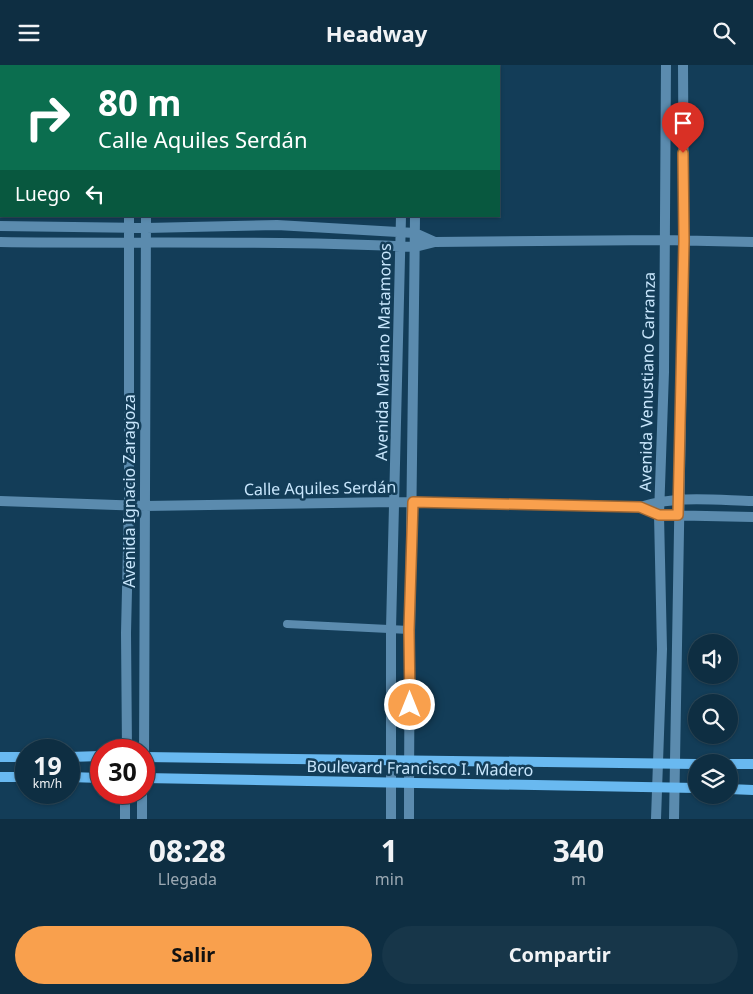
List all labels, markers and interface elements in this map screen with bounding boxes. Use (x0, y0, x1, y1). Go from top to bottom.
text: Headway (326, 18, 427, 48)
icon: menu (15, 19, 43, 47)
icon: search (710, 19, 738, 47)
text: 80 m (98, 79, 181, 126)
icon: right (15, 85, 80, 150)
pin (662, 102, 704, 153)
icon: arrive (669, 109, 697, 137)
text: Calle Aquiles Serdán (98, 124, 308, 154)
icon: left (81, 180, 109, 208)
text: Luego (15, 181, 71, 207)
street label: Avenida Mariano Matamoros (370, 243, 396, 461)
street label: Avenida Venustiano Carranza (634, 272, 660, 492)
street label: Avenida Ignacio Zaragoza (118, 394, 140, 588)
street label: Calle Aquiles Serdán (244, 476, 396, 500)
map controls (688, 634, 738, 804)
button: sound (688, 634, 738, 684)
position arrow (383, 678, 435, 730)
button: search (688, 694, 738, 744)
speed limit sign: 30 (90, 739, 155, 804)
text: 19 (33, 748, 62, 782)
button: layers (688, 754, 738, 804)
street label: Boulevard Francisco I. Madero (306, 755, 534, 781)
text: km/h (33, 775, 62, 792)
text: 08:28 (149, 830, 226, 871)
text: 1 (381, 830, 398, 871)
text: 340 (553, 830, 604, 871)
text: Llegada (158, 868, 217, 890)
text: min (375, 868, 404, 890)
text: m (571, 868, 586, 890)
button: Salir (15, 926, 372, 984)
button: Compartir (382, 926, 738, 984)

